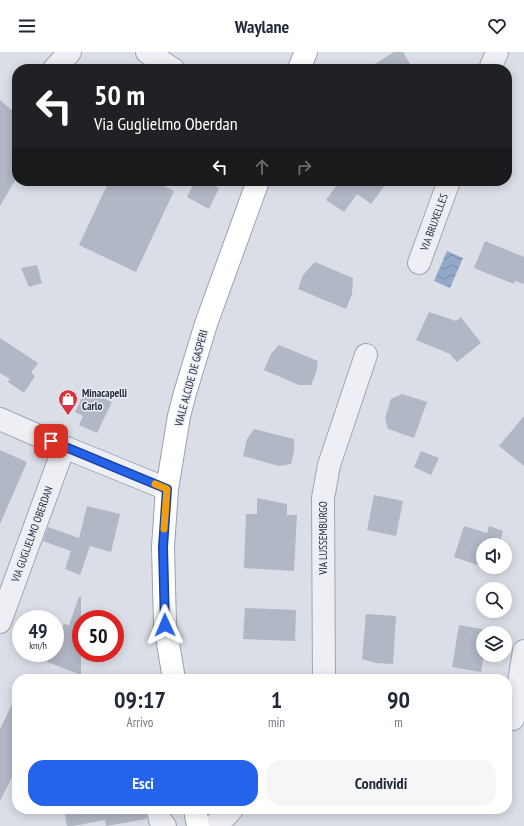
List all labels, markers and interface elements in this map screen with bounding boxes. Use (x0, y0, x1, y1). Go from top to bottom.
icon: menu (16, 15, 38, 37)
text: Waylane (235, 15, 289, 38)
icon: heart (486, 15, 508, 37)
text: 50 m (94, 76, 145, 113)
icon: left (28, 80, 80, 132)
text: Via Guglielmo Oberdan (94, 112, 238, 135)
icon: left (209, 156, 231, 178)
icon: ahead (251, 156, 273, 178)
icon: right (293, 156, 315, 178)
street label: VIA BRUXELLES (417, 191, 451, 253)
street label: VIALE ALCIDE DE GASPERI (171, 328, 211, 429)
place label: Minacapelli Carlo (82, 386, 128, 413)
shop icon: Minacapelli Carlo (57, 388, 79, 416)
pin (34, 424, 68, 458)
icon: arrive (40, 430, 62, 452)
street label: VIA GUGLIELMO OBERDAN (8, 484, 56, 585)
street label: VIA LUSSEMBURGO (316, 501, 330, 576)
map controls (476, 538, 512, 662)
button: sound (476, 538, 512, 574)
button: search (476, 582, 512, 618)
position arrow (144, 604, 186, 646)
speed limit sign: 50 (72, 610, 124, 662)
text: 49 (28, 618, 48, 644)
button: layers (476, 626, 512, 662)
text: km/h (29, 639, 47, 652)
text: 09:17 (114, 684, 166, 715)
text: 1 (271, 684, 282, 715)
text: 90 (387, 684, 410, 715)
text: Arrivo (127, 714, 153, 731)
text: min (268, 714, 285, 731)
text: m (394, 714, 403, 731)
button: Esci (28, 760, 258, 806)
button: Condividi (266, 760, 496, 806)

